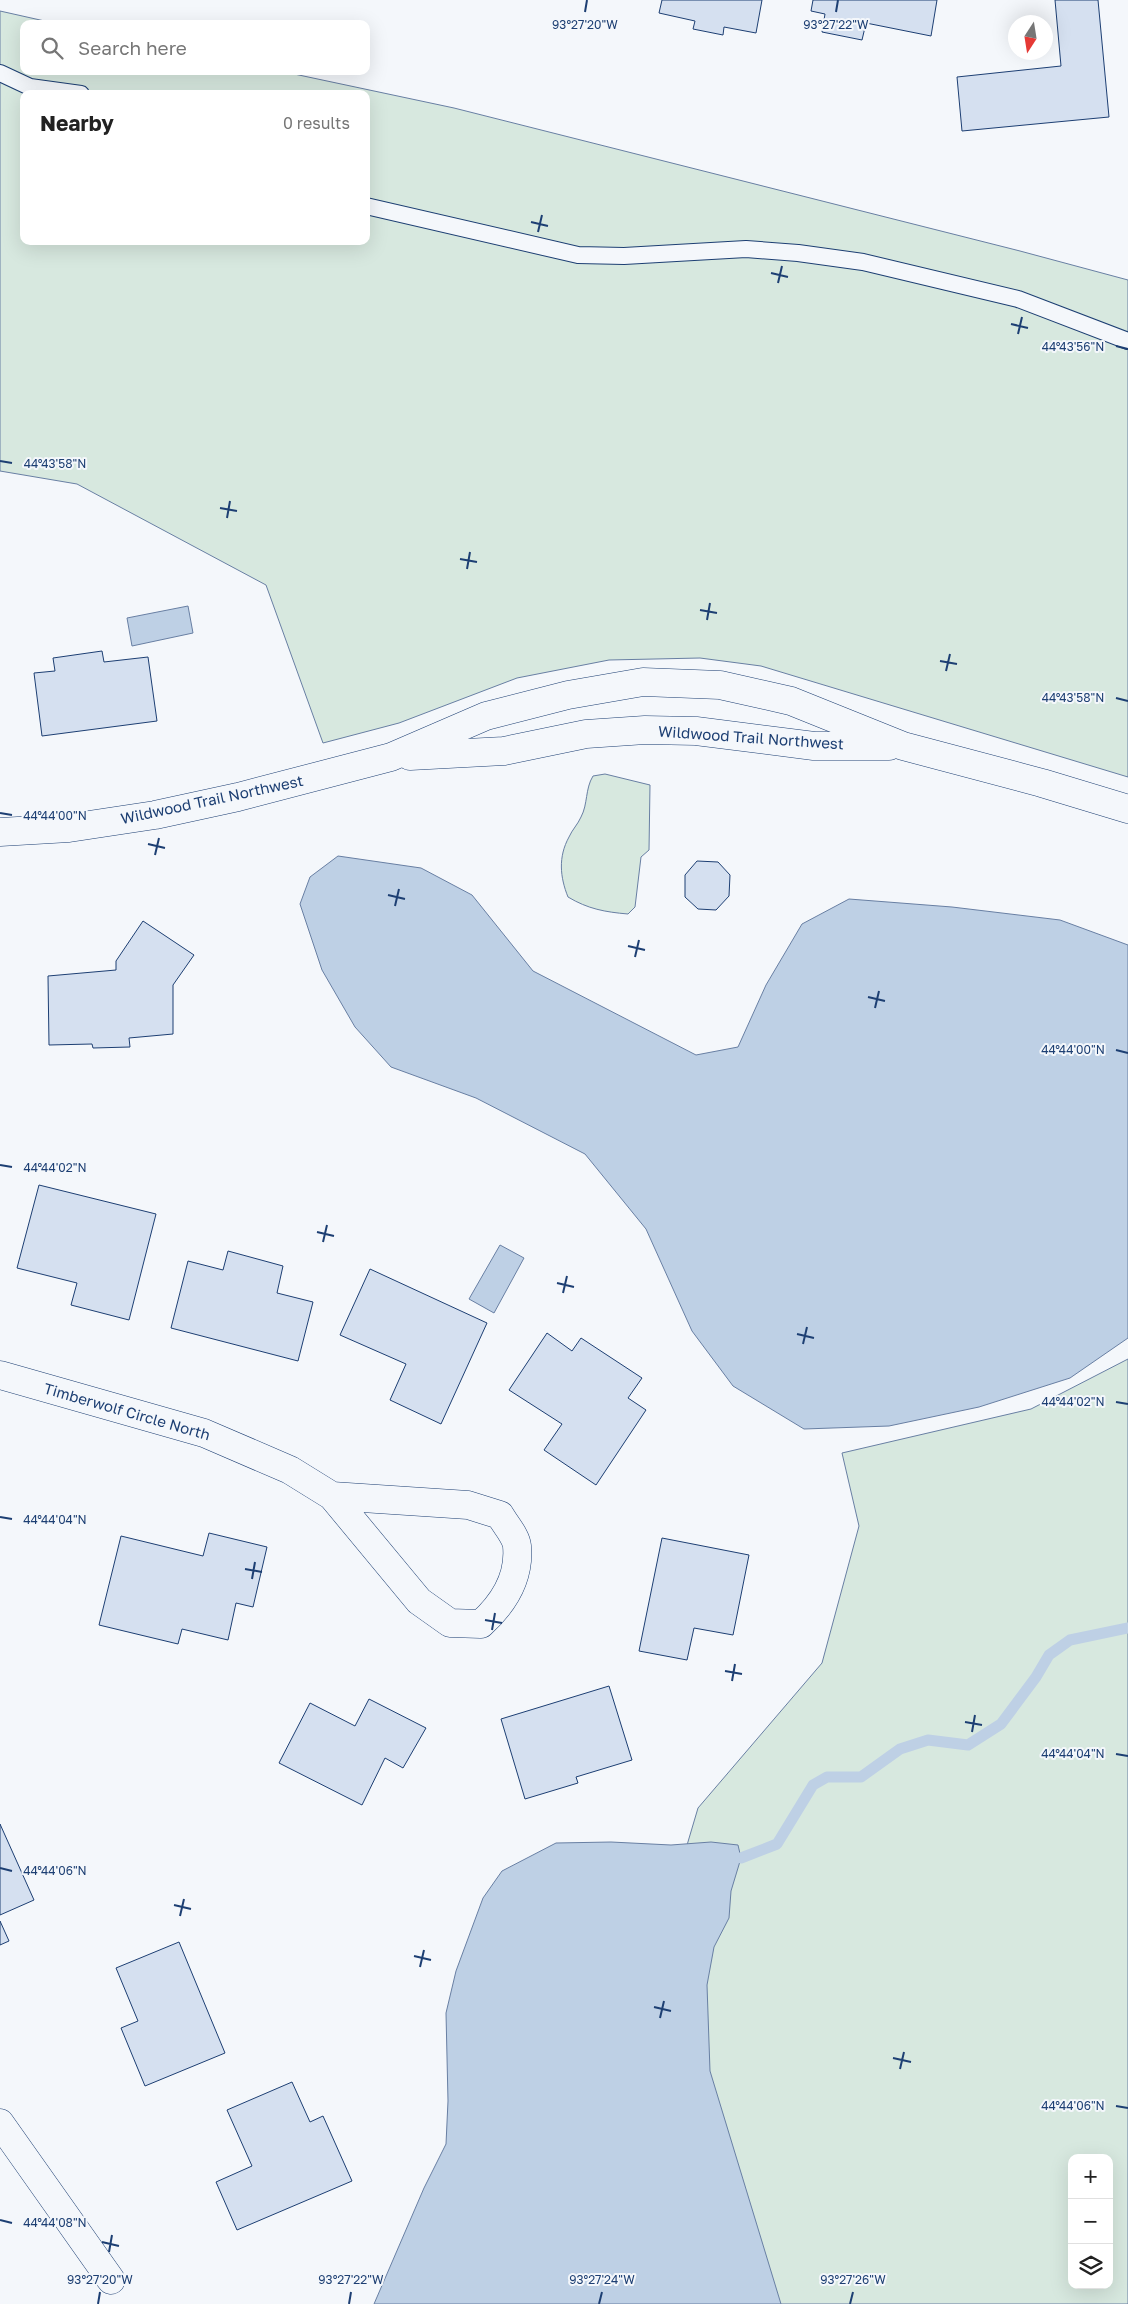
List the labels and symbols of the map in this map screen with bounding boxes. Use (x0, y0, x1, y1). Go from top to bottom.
north arrow (1008, 15, 1053, 60)
text: 93°27'20"W (552, 17, 618, 32)
text: 93°27'22"W (803, 17, 869, 32)
text: 44°43'56"N (1042, 339, 1104, 354)
text: 44°43'58"N (24, 456, 86, 471)
text: 44°43'58"N (1042, 690, 1104, 705)
street label: Wildwood Trail Northwest (658, 722, 845, 752)
street label: Wildwood Trail Northwest (119, 771, 305, 827)
text: 44°44'00"N (23, 808, 87, 823)
text: 44°44'00"N (1041, 1042, 1105, 1057)
text: 44°44'02"N (23, 1160, 87, 1175)
street label: Timberwolf Circle North (42, 1379, 213, 1443)
text: 44°44'02"N (1041, 1394, 1105, 1409)
text: 44°44'04"N (23, 1512, 87, 1527)
text: 44°44'04"N (1041, 1746, 1105, 1761)
text: 44°44'06"N (23, 1863, 87, 1878)
text: 44°44'06"N (1041, 2098, 1105, 2113)
text: 44°44'08"N (23, 2215, 87, 2230)
text: 93°27'20"W (67, 2272, 133, 2287)
text: 93°27'22"W (318, 2272, 384, 2287)
text: 93°27'24"W (569, 2272, 635, 2287)
text: 93°27'26"W (820, 2272, 886, 2287)

